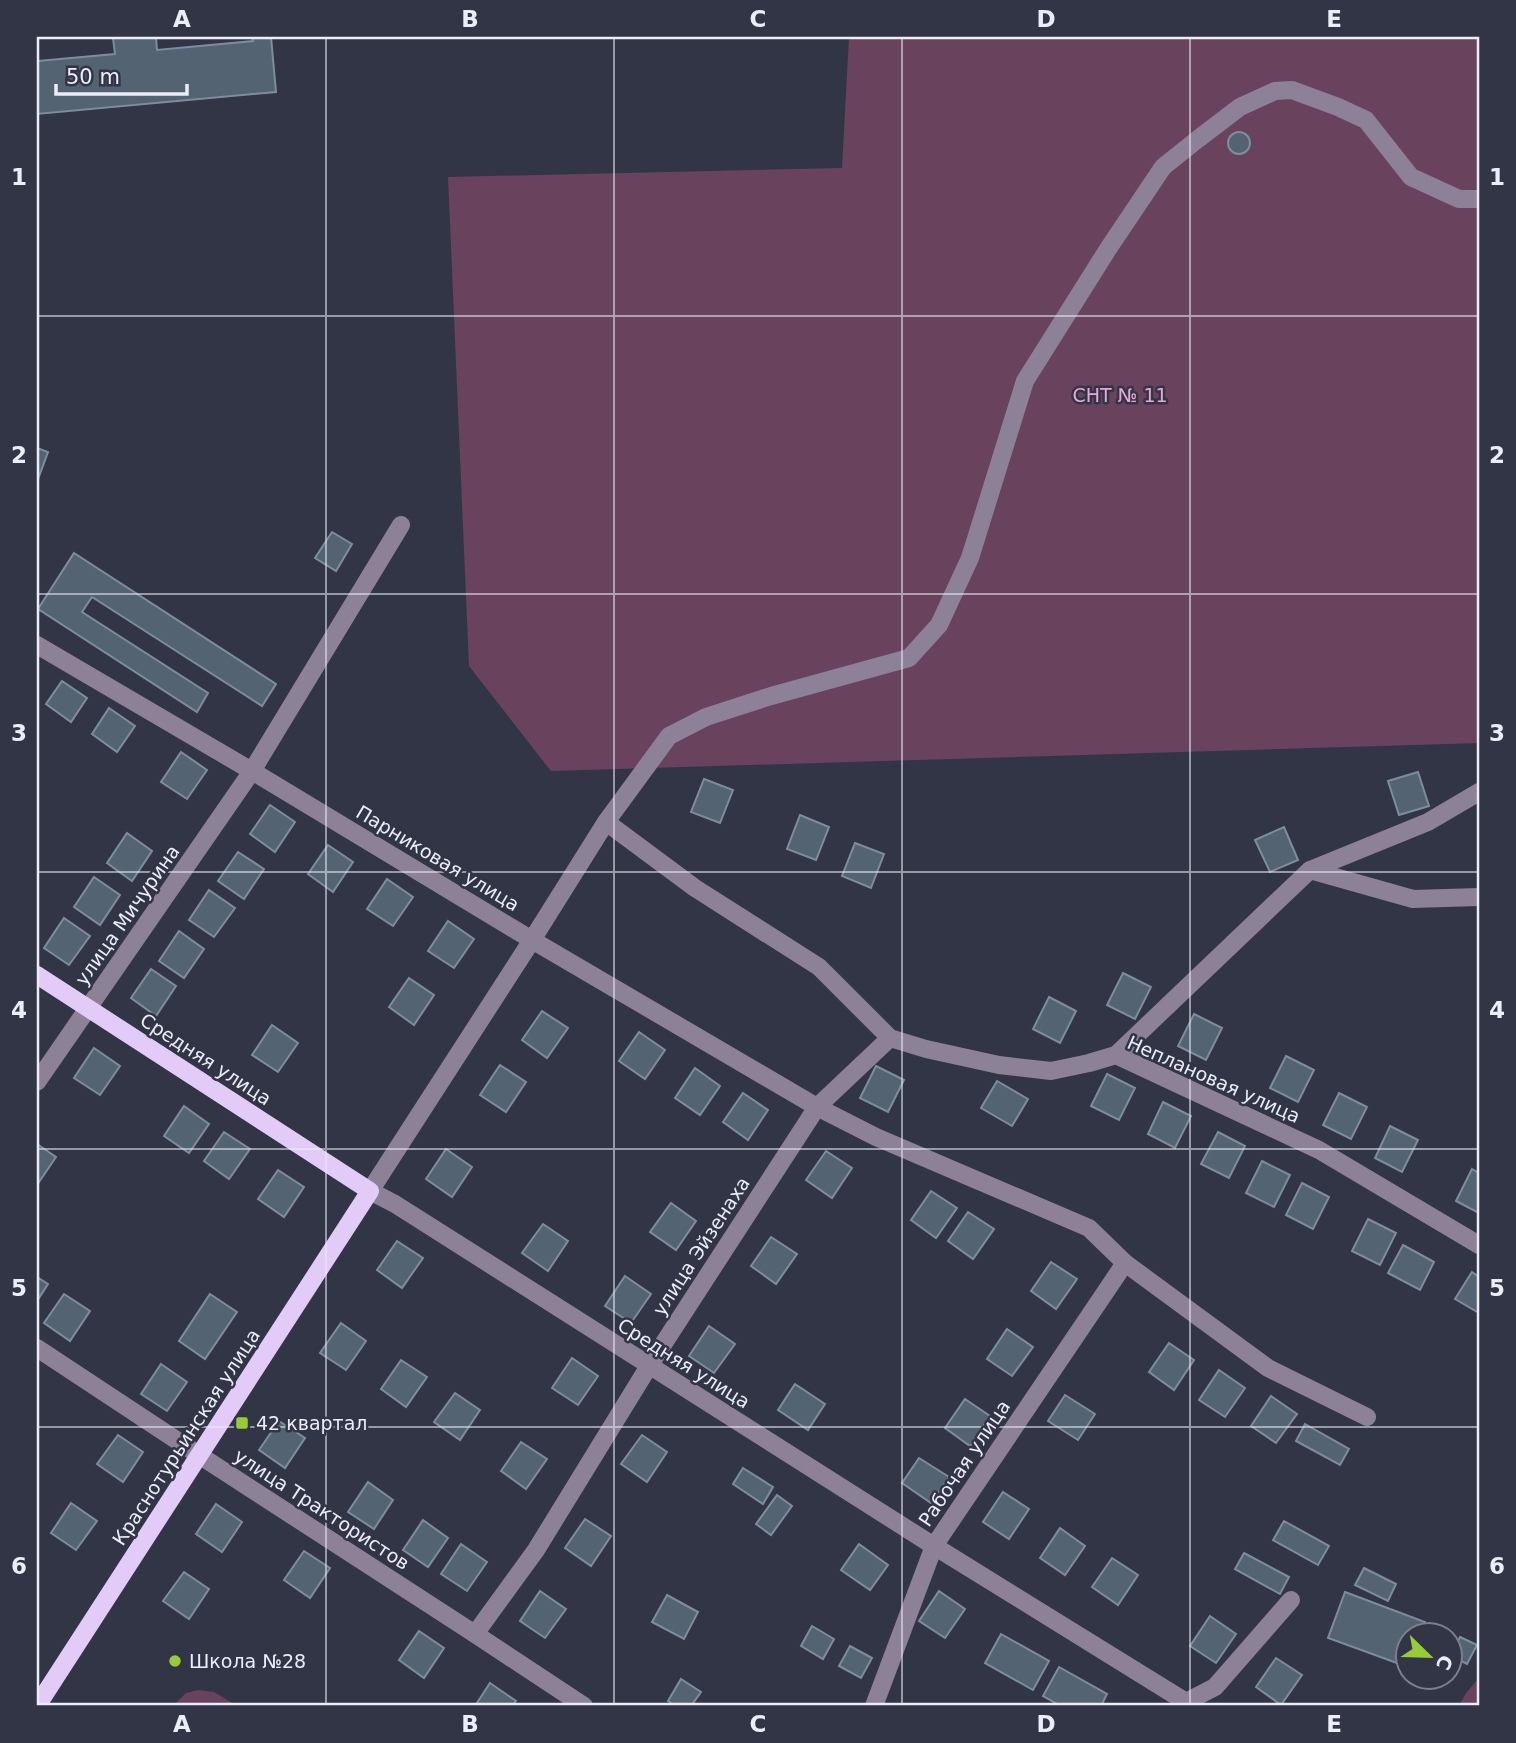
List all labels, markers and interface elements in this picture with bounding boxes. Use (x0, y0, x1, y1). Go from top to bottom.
text: A (173, 6, 191, 32)
text: B (461, 6, 479, 32)
text: C (750, 6, 766, 32)
text: D (1036, 6, 1056, 32)
text: E (1326, 6, 1342, 32)
scale bar (56, 52, 187, 96)
text: 50 m (66, 65, 120, 89)
text: 1 (11, 164, 27, 190)
text: 1 (1489, 164, 1505, 190)
park label: СНТ № 11 (1072, 384, 1168, 406)
text: 2 (11, 442, 27, 468)
text: 2 (1489, 442, 1505, 468)
text: 3 (11, 720, 27, 746)
text: 3 (1489, 720, 1505, 746)
street label: Парниковая улица (352, 801, 524, 915)
street label: улица Мичурина (70, 841, 184, 989)
text: 4 (11, 997, 27, 1023)
text: 4 (1489, 997, 1505, 1023)
street label: Средняя улица (136, 1008, 276, 1110)
street label: Неплановая улица (1124, 1031, 1304, 1127)
street label: улица Эйзенаха (648, 1173, 754, 1319)
text: 5 (11, 1275, 27, 1301)
text: 5 (1489, 1275, 1505, 1301)
street label: Средняя улица (614, 1313, 754, 1413)
street label: Краснотурьинская улица (108, 1325, 264, 1549)
street label: Рабочая улица (914, 1396, 1014, 1530)
place label: 42 квартал (256, 1412, 367, 1434)
marker: 42 квартал (234, 1415, 250, 1431)
street label: улица Трактористов (230, 1444, 414, 1574)
text: 6 (11, 1553, 27, 1579)
text: 6 (1489, 1553, 1505, 1579)
north arrow (1394, 1620, 1464, 1690)
place label: Школа №28 (189, 1650, 306, 1672)
text: С (1432, 1652, 1458, 1673)
marker: Школа №28 (167, 1653, 183, 1669)
text: A (173, 1711, 191, 1737)
text: B (461, 1711, 479, 1737)
text: C (750, 1711, 766, 1737)
text: D (1036, 1711, 1056, 1737)
text: E (1326, 1711, 1342, 1737)

